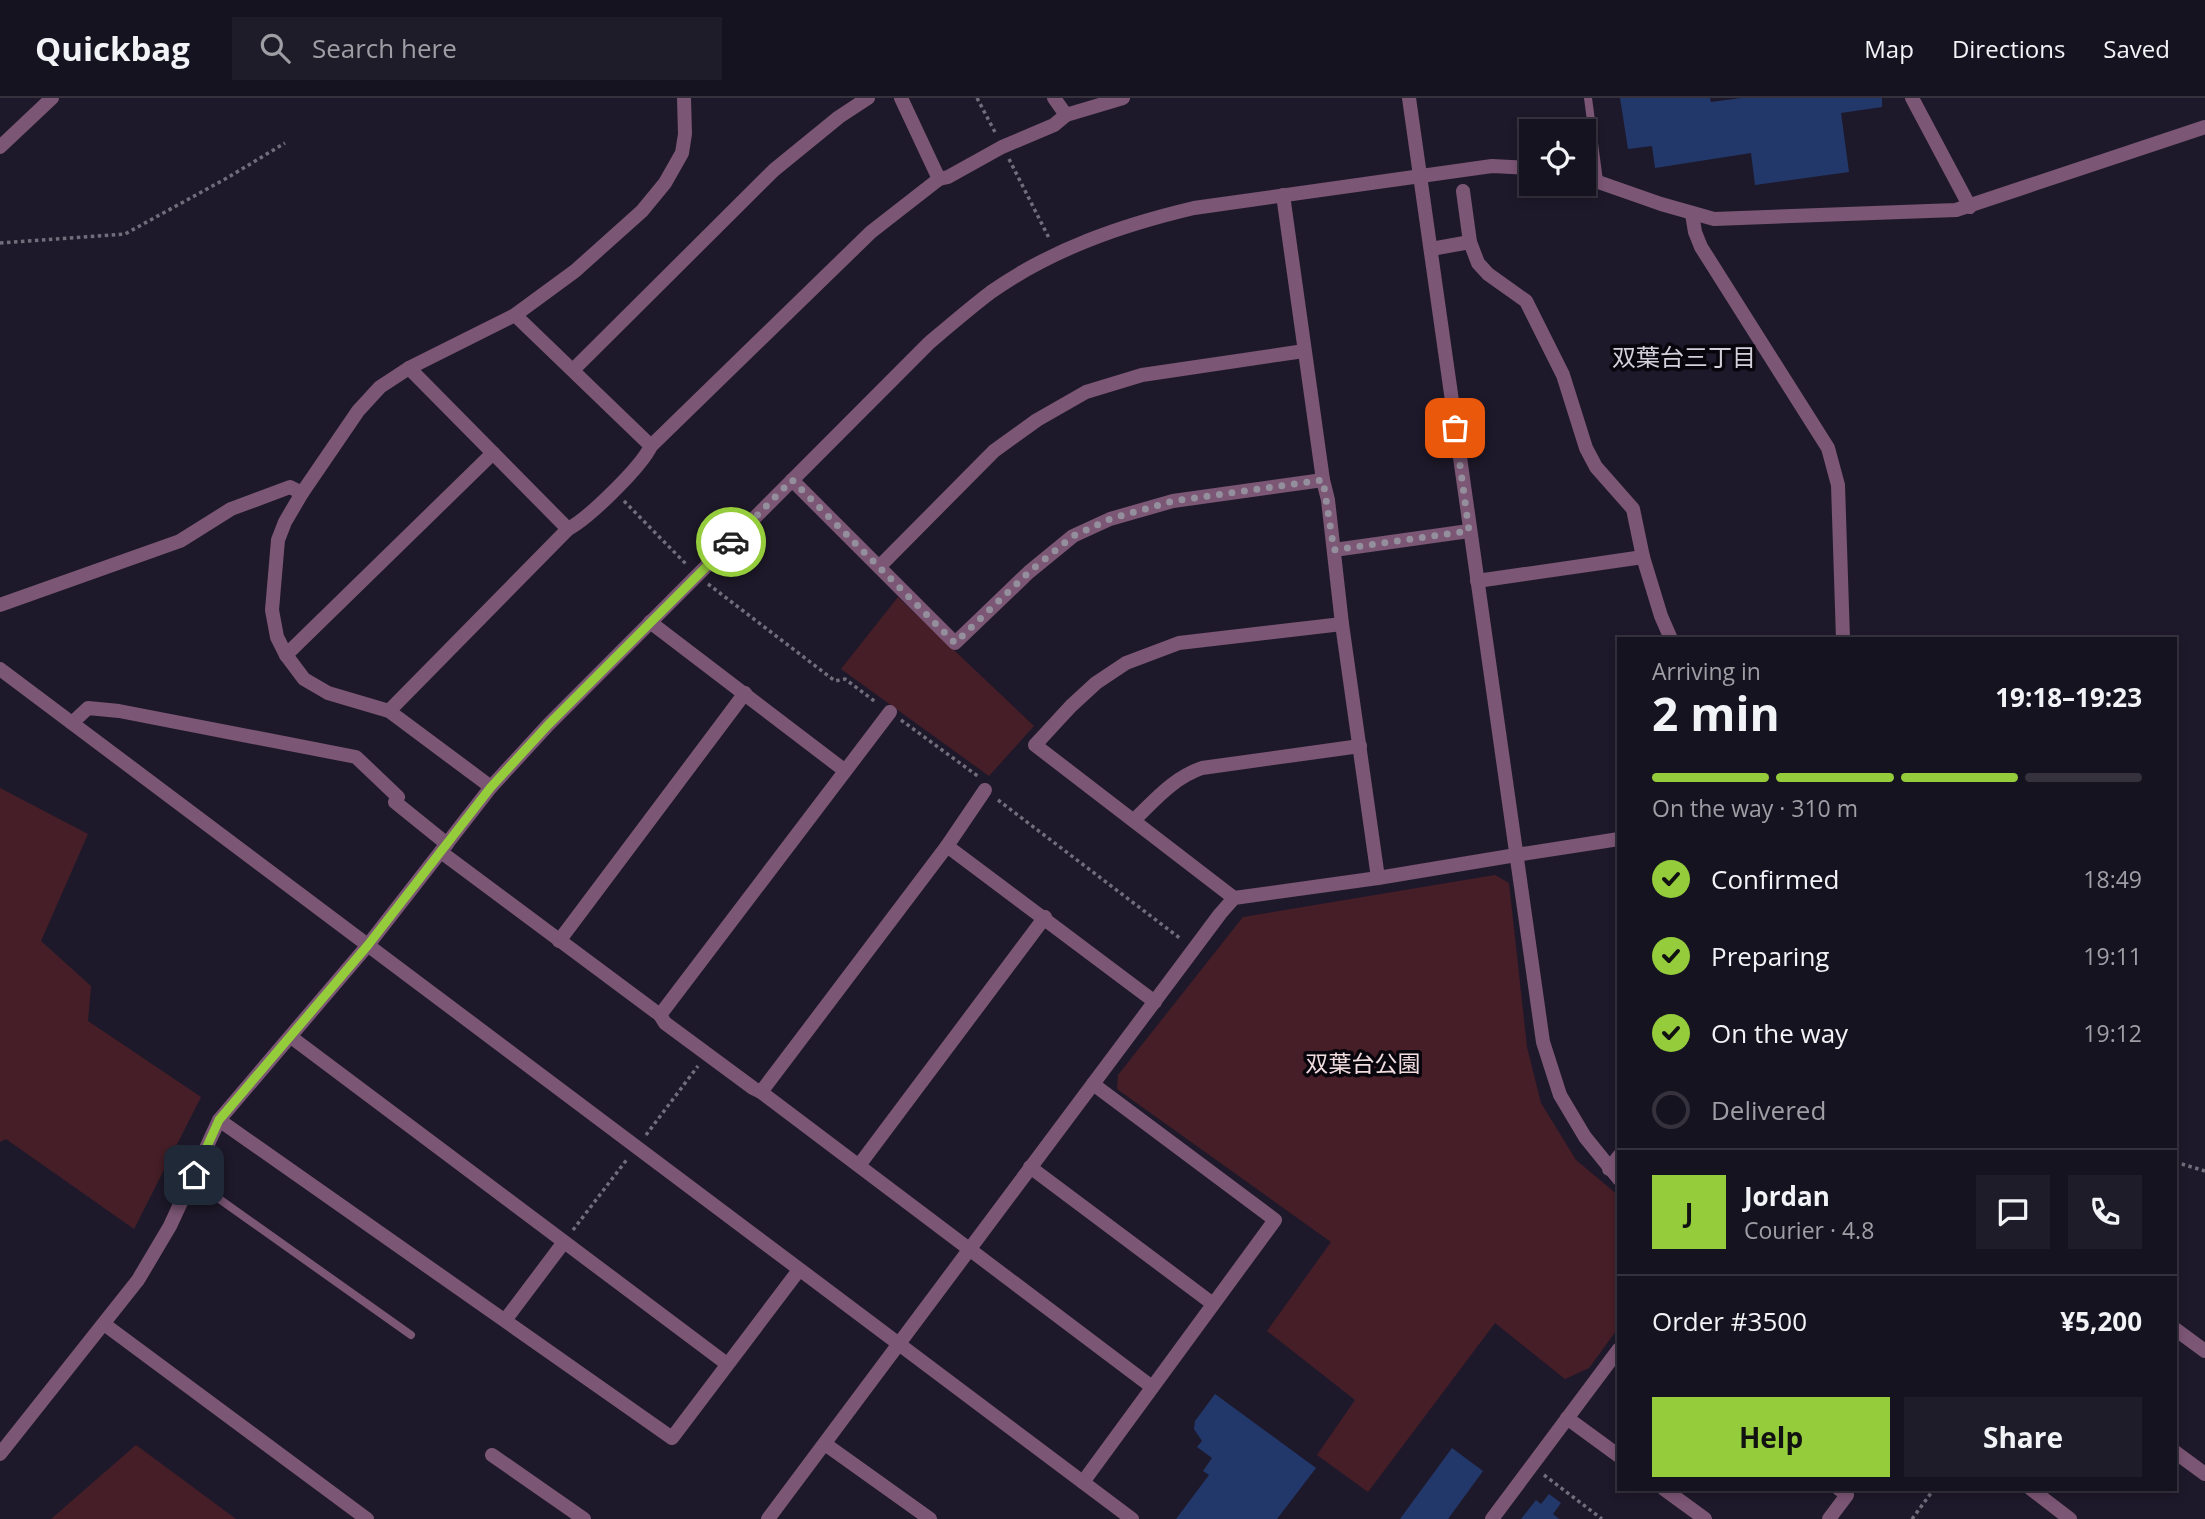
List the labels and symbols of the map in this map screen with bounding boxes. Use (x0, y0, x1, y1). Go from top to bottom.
district label: 双葉台三丁目 (1612, 340, 1756, 373)
pin (1425, 398, 1485, 458)
courier (696, 507, 766, 577)
park label: 双葉台公園 (1306, 1047, 1421, 1079)
pin (164, 1145, 224, 1205)

